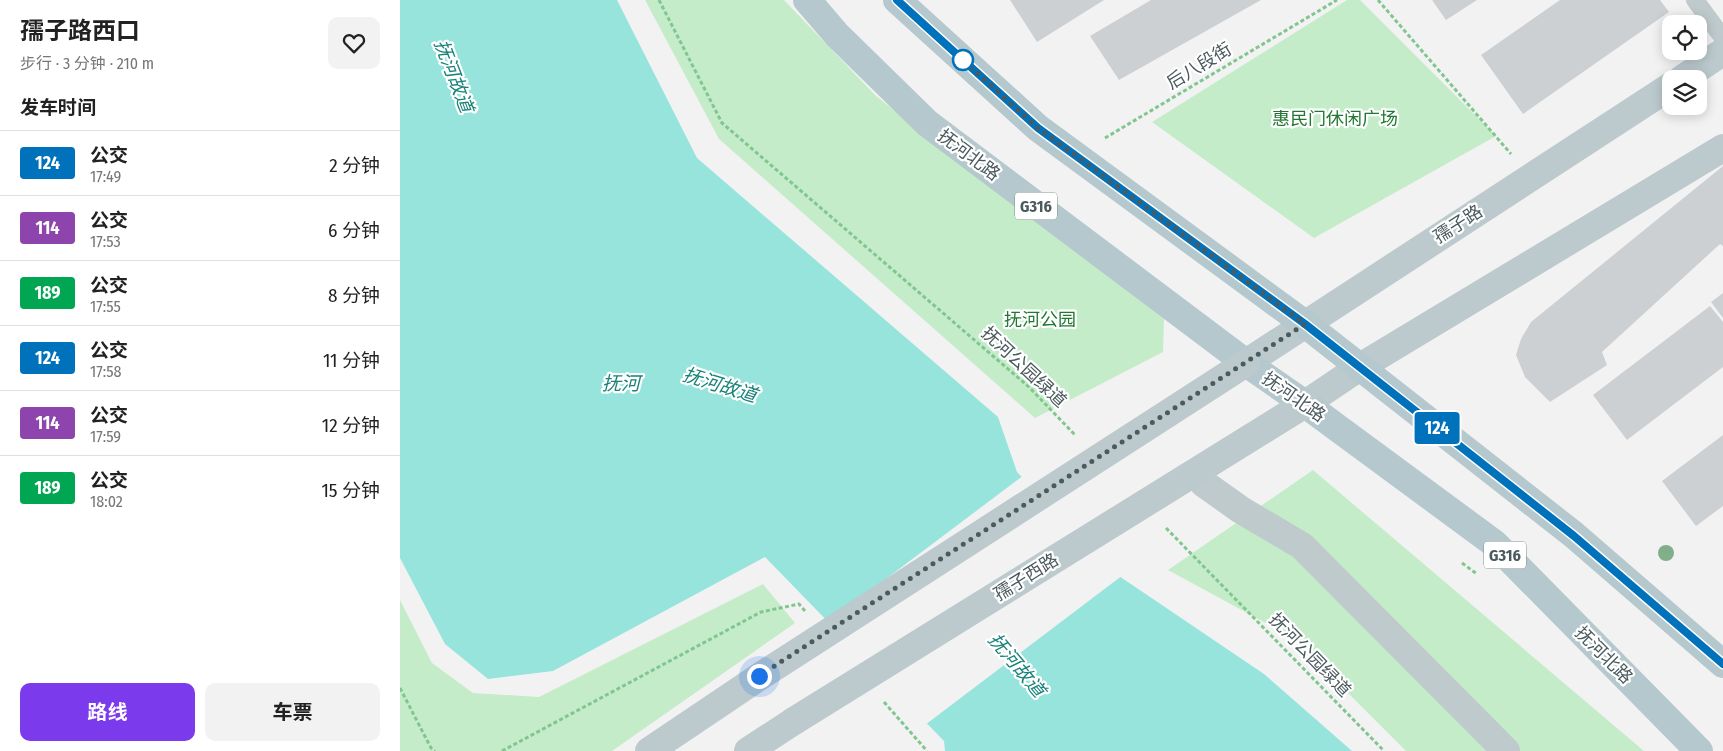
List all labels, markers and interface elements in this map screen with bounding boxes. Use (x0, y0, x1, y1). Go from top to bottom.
map controls (1662, 15, 1707, 115)
button: locate (1662, 15, 1707, 60)
text: 孺子路西口 (20, 17, 140, 45)
button: heart (328, 17, 380, 69)
water label: 抚河故道 (430, 36, 479, 118)
street label: 后八段街 (1162, 38, 1236, 94)
unlabelled marker (952, 49, 974, 71)
text: 步行 · 3 分钟 · 210 m (20, 54, 154, 73)
button: layers (1662, 70, 1707, 115)
text: 发车时间 (20, 96, 96, 119)
park label: 惠民门休闲广场 (1272, 108, 1398, 130)
street label: 抚河北路 (934, 125, 1004, 185)
text: 公交 (90, 144, 128, 167)
text: 124 (35, 152, 60, 174)
text: 2 分钟 (329, 154, 380, 177)
text: 17:49 (90, 167, 121, 186)
road number: G316 (1015, 192, 1057, 220)
street label: 孺子路 (1429, 200, 1487, 248)
text: 公交 (90, 209, 128, 232)
text: 114 (35, 217, 60, 239)
text: 6 分钟 (328, 219, 380, 242)
text: 17:53 (90, 232, 121, 251)
text: 公交 (90, 274, 128, 297)
text: 189 (34, 282, 61, 304)
text: 8 分钟 (328, 284, 380, 307)
text: 17:55 (90, 297, 121, 316)
park label: 抚河公园 (1004, 309, 1076, 331)
street label: 抚河公园绿道 (977, 322, 1071, 412)
text: 公交 (90, 339, 128, 362)
text: 124 (35, 347, 60, 369)
text: 11 分钟 (323, 349, 380, 372)
text: 17:58 (90, 362, 122, 381)
water label: 抚河故道 (680, 363, 763, 408)
street label: 抚河北路 (1258, 367, 1330, 427)
water label: 抚河 (602, 372, 644, 395)
text: 公交 (90, 404, 128, 427)
text: 114 (35, 412, 60, 434)
line badge: 124 (1408, 412, 1466, 444)
text: 12 分钟 (322, 414, 380, 437)
text: 124 (1425, 417, 1449, 439)
text: 17:59 (90, 427, 121, 446)
text: 公交 (90, 469, 128, 492)
text: 189 (34, 477, 61, 499)
text: 15 分钟 (321, 479, 380, 502)
text: 18:02 (90, 492, 123, 511)
road number: G316 (1484, 542, 1526, 568)
street label: 孺子西路 (990, 549, 1062, 605)
street label: 抚河公园绿道 (1265, 609, 1355, 701)
street label: 抚河北路 (1571, 622, 1637, 688)
water label: 抚河故道 (984, 628, 1052, 704)
your location (747, 664, 772, 689)
button: 路线 (20, 683, 195, 741)
button: 车票 (205, 683, 380, 741)

